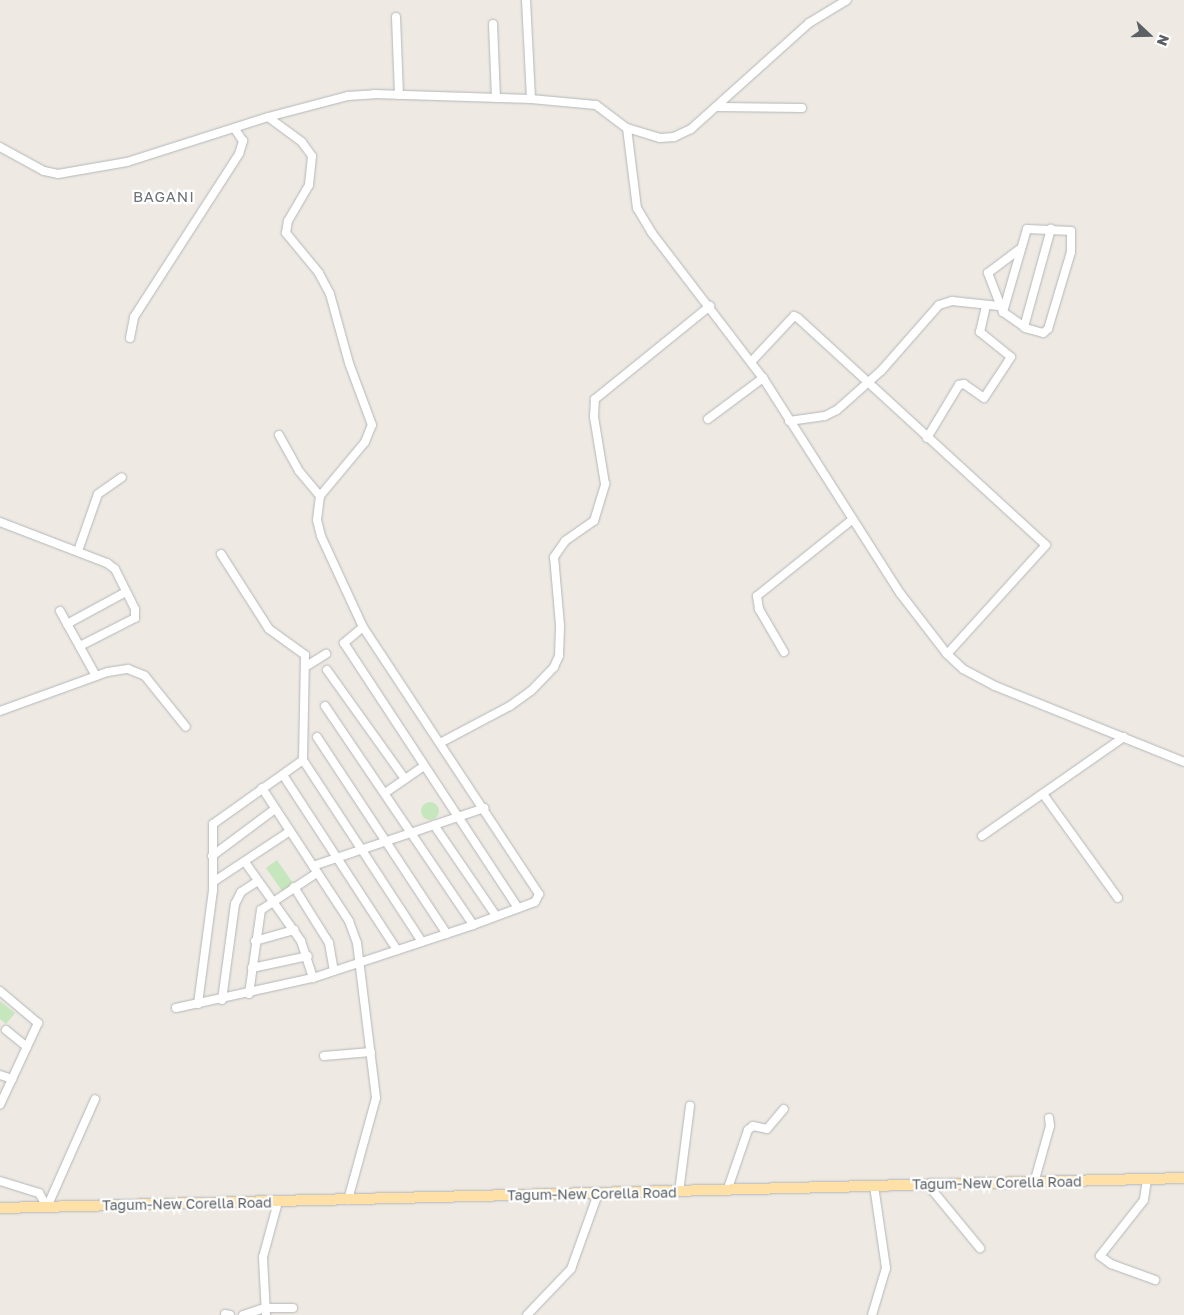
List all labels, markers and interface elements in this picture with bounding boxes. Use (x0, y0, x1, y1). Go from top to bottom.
north arrow (1124, 10, 1174, 60)
text: N (1154, 33, 1173, 49)
district label: BAGANI (132, 188, 196, 206)
street label: Tagum-New Corella Road (912, 1173, 1082, 1193)
street label: Tagum-New Corella Road (507, 1184, 677, 1204)
street label: Tagum-New Corella Road (102, 1194, 272, 1214)

